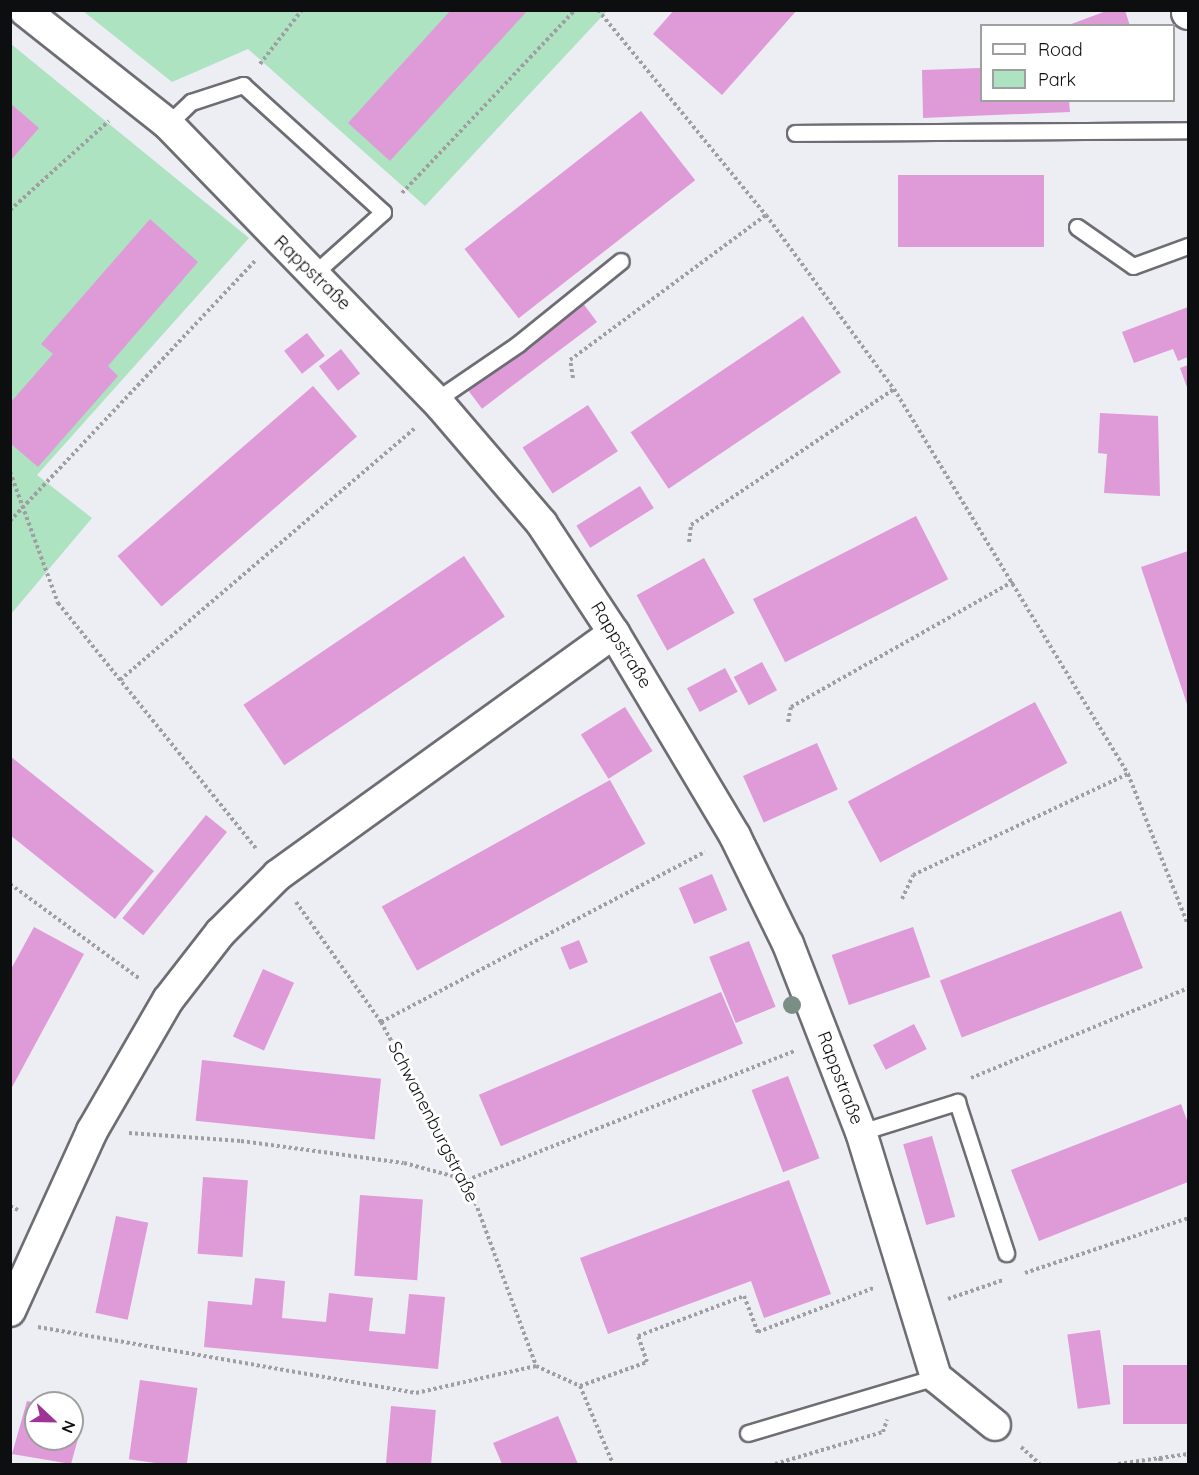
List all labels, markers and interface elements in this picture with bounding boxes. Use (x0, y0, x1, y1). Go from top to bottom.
legend (980, 24, 1175, 102)
text: Road (1038, 38, 1083, 61)
text: Park (1038, 68, 1076, 91)
street label: Rappstraße (269, 231, 355, 315)
street label: Rappstraße (586, 598, 656, 692)
street label: Rappstraße (812, 1028, 868, 1128)
street label: Schwanenburgstraße (383, 1038, 483, 1206)
north arrow (24, 1391, 84, 1451)
text: N (57, 1418, 80, 1436)

